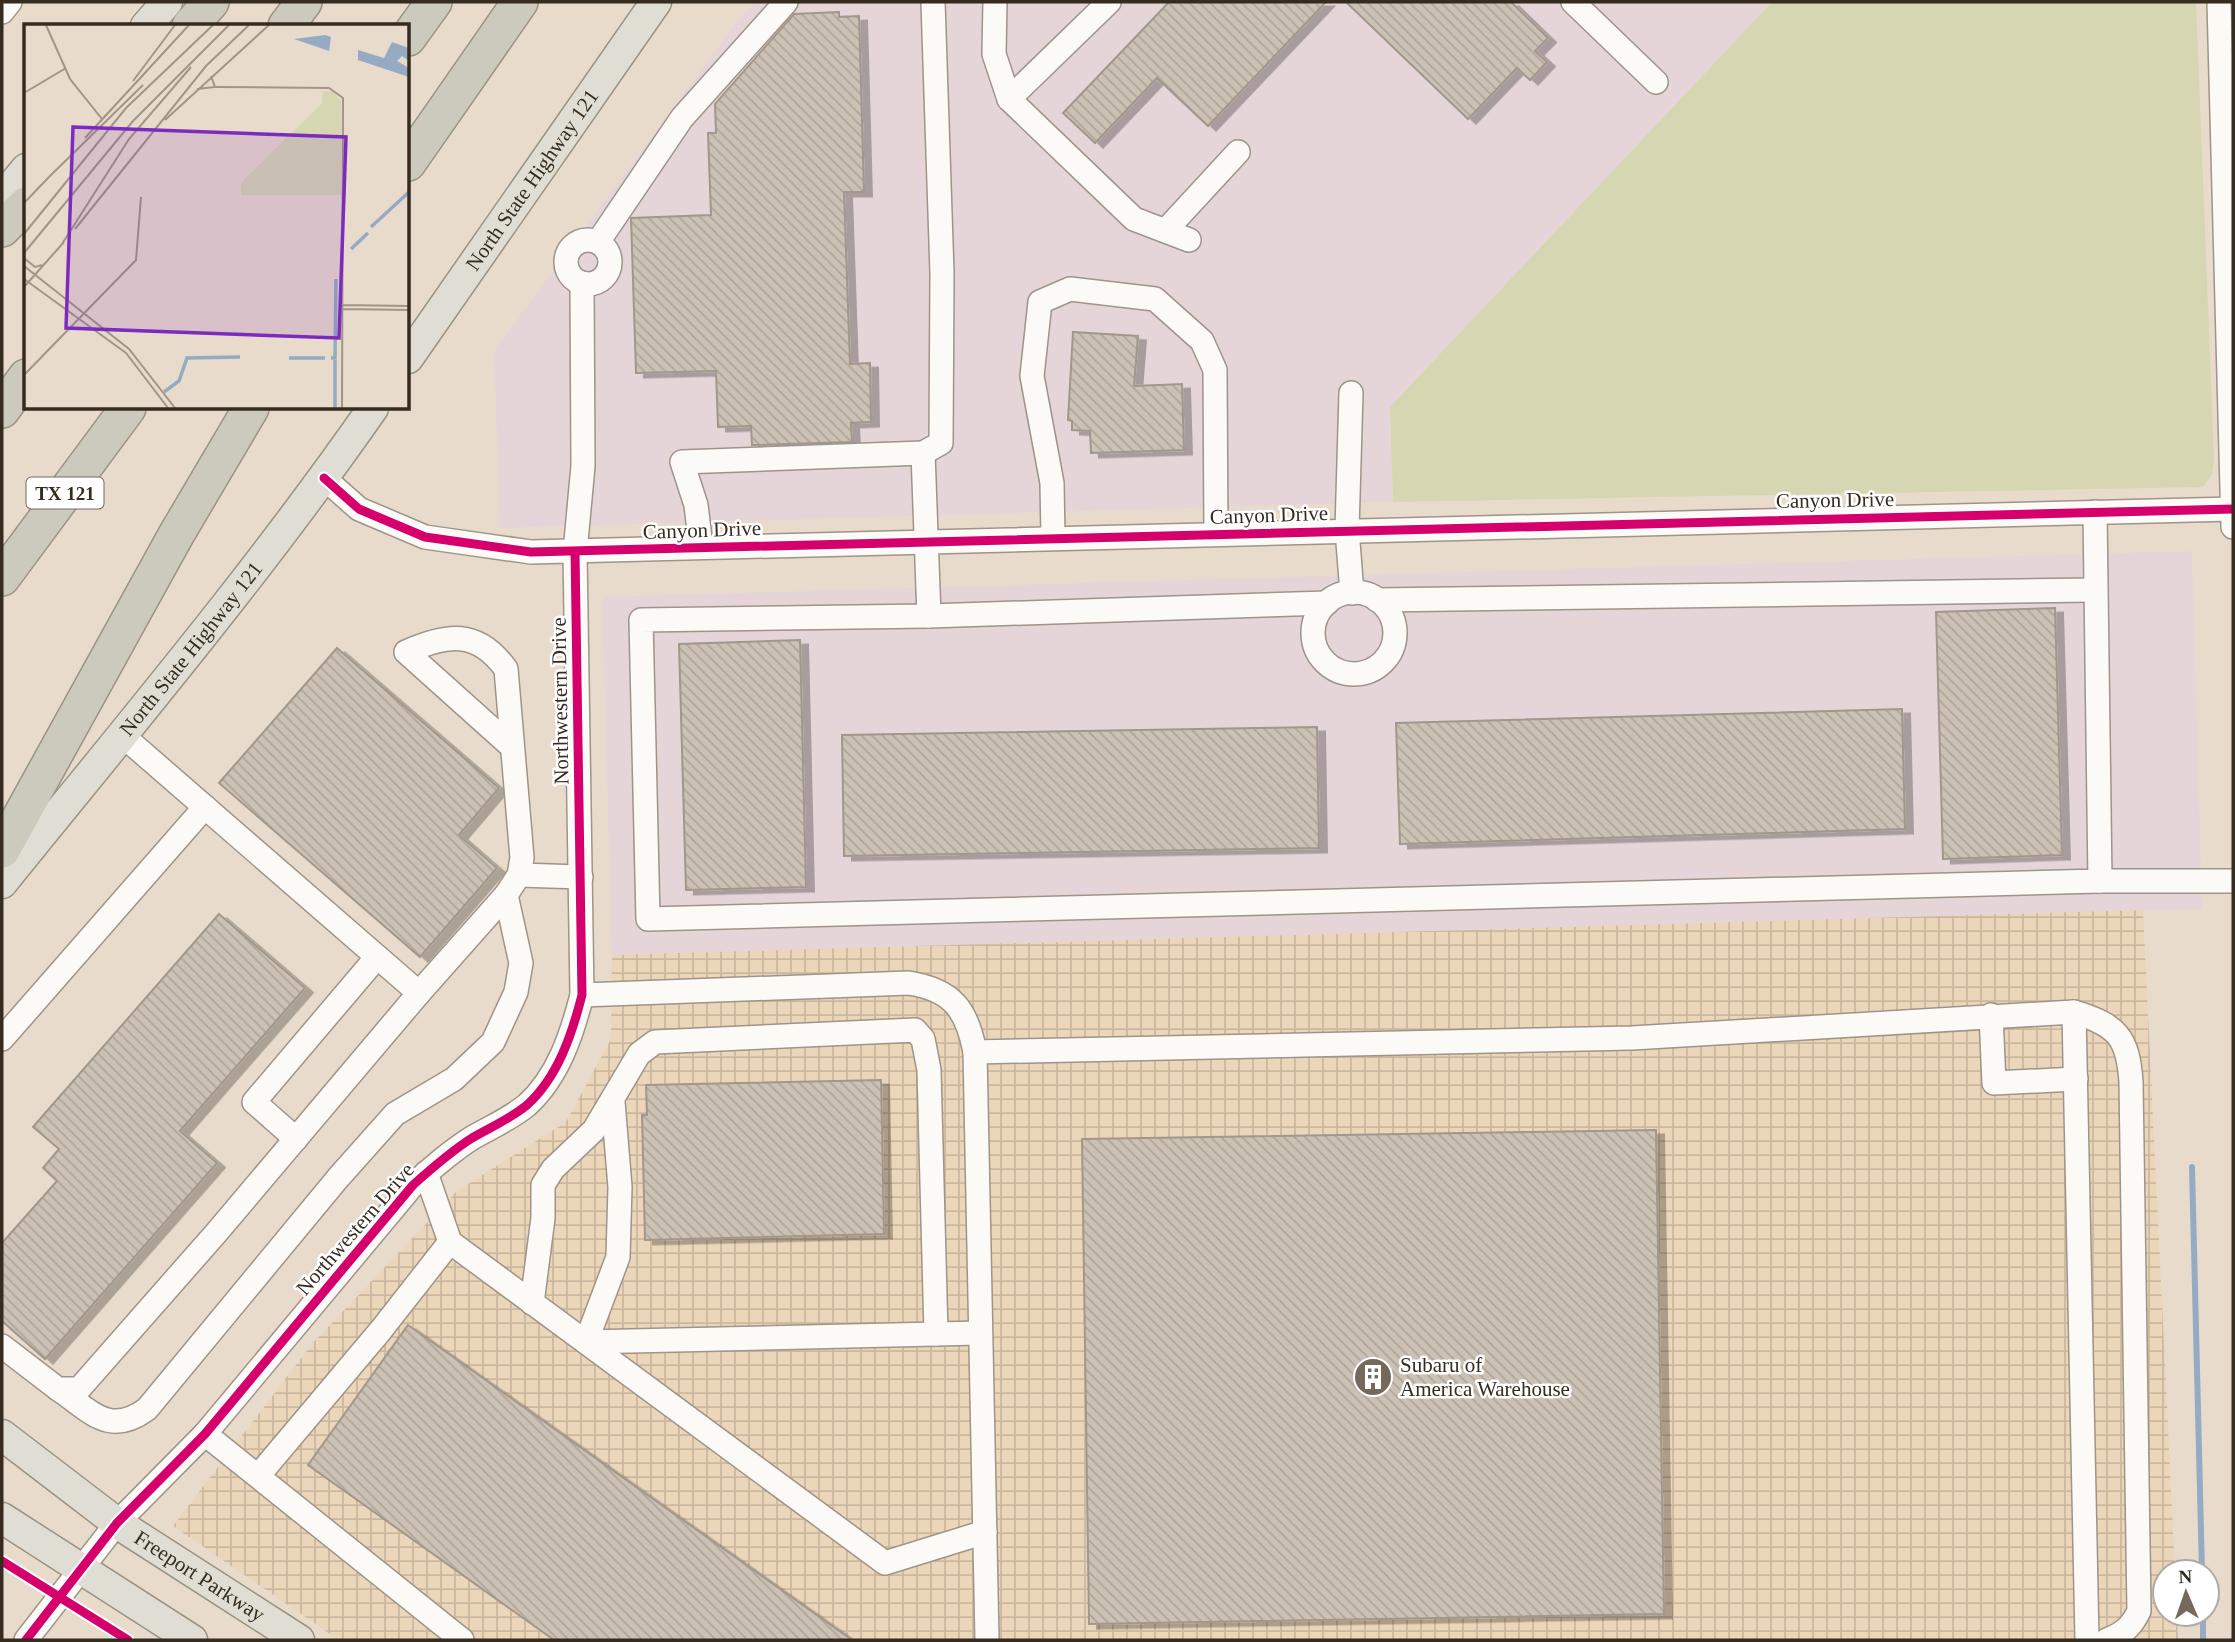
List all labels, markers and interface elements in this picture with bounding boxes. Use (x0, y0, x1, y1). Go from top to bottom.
inset map (24, 24, 410, 410)
street label: North State Highway 121 (461, 85, 603, 275)
road number: TX 121 (27, 478, 104, 508)
street label: Canyon Drive (1776, 487, 1894, 513)
street label: Canyon Drive (1209, 501, 1329, 529)
street label: Canyon Drive (642, 516, 762, 544)
street label: North State Highway 121 (115, 557, 267, 741)
street label: Northwestern Drive (547, 617, 573, 785)
street label: Northwestern Drive (291, 1158, 419, 1300)
place label: Subaru of America Warehouse (1400, 1353, 1570, 1401)
building icon: Subaru of America Warehouse (1352, 1356, 1394, 1398)
street label: Freeport Parkway (130, 1525, 270, 1627)
north arrow (2151, 1558, 2221, 1628)
text: N (2178, 1566, 2193, 1587)

